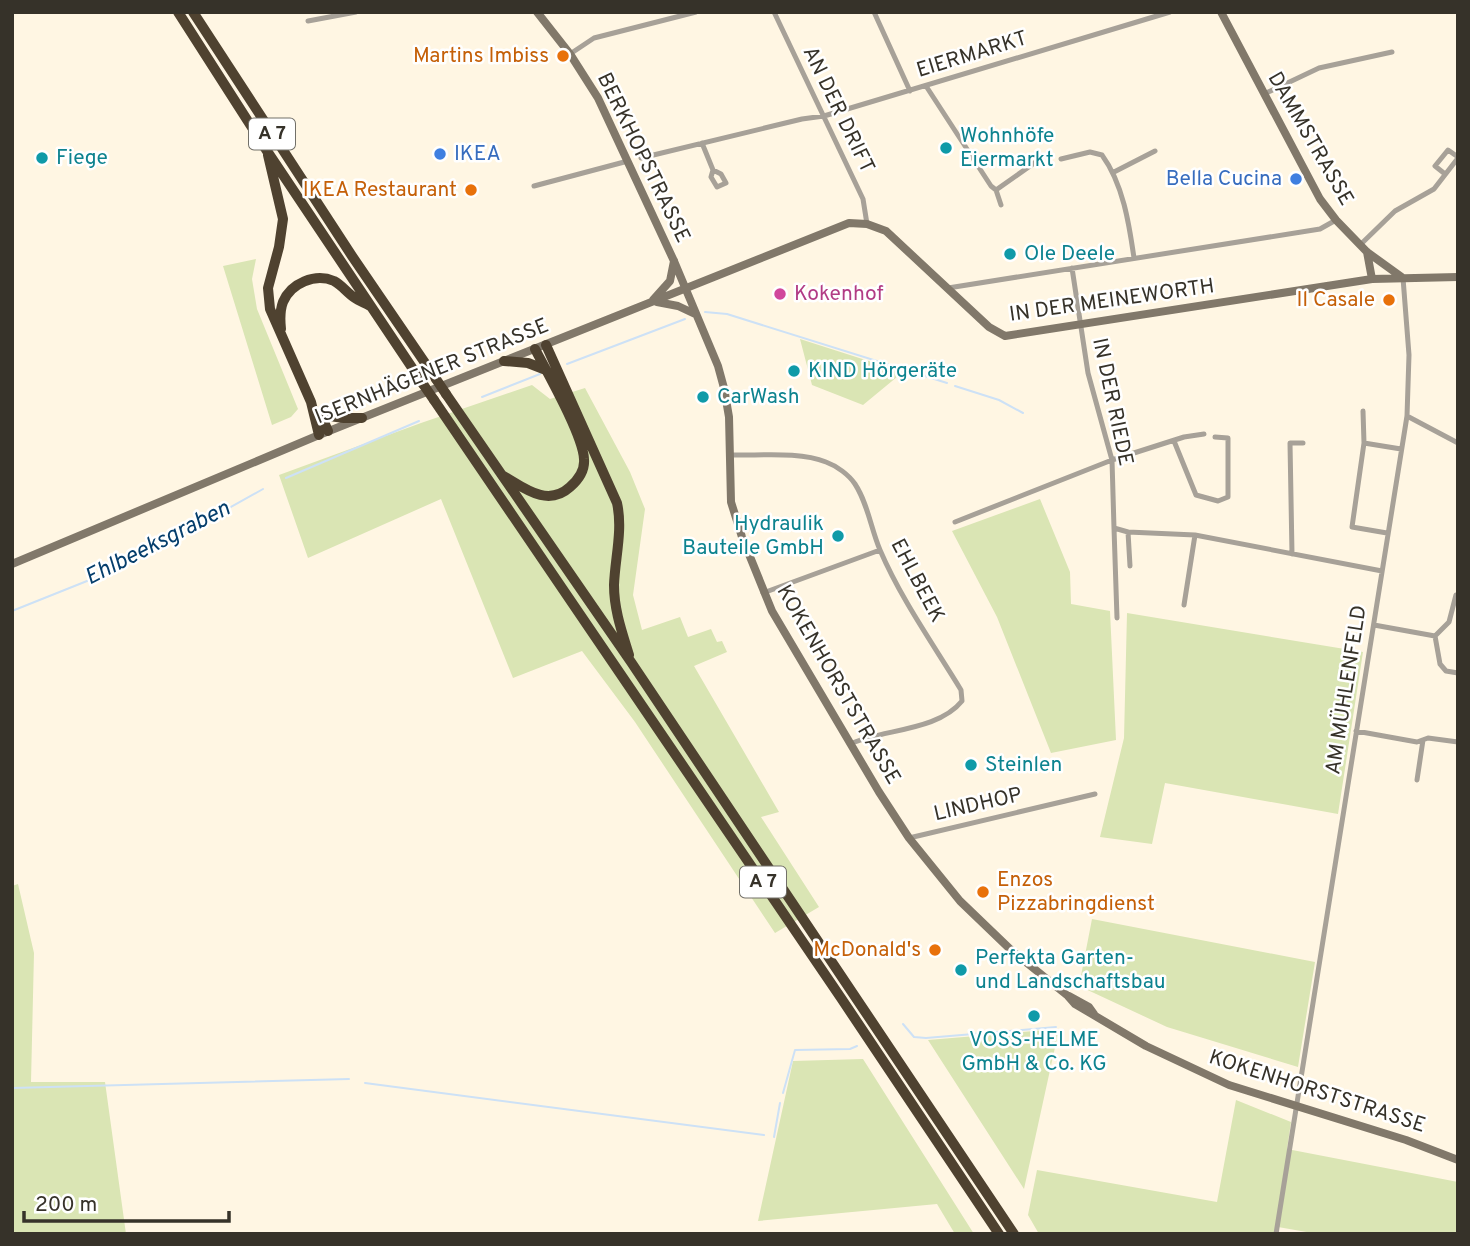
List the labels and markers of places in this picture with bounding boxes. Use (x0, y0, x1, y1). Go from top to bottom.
place label: Martins Imbiss (413, 43, 549, 70)
marker: Martins Imbiss (555, 48, 571, 64)
place label: Wohnhöfe Eiermarkt (960, 123, 1054, 174)
marker: Wohnhöfe Eiermarkt (938, 140, 954, 156)
place label: IKEA (454, 141, 501, 168)
place label: Fiege (56, 145, 108, 172)
marker: IKEA (432, 146, 448, 162)
marker: Fiege (34, 150, 50, 166)
place label: Bella Cucina (1166, 166, 1282, 193)
marker: Bella Cucina (1288, 171, 1304, 187)
place label: IKEA Restaurant (303, 177, 457, 204)
marker: IKEA Restaurant (463, 182, 479, 198)
place label: Ole Deele (1024, 241, 1115, 268)
marker: Ole Deele (1002, 246, 1018, 262)
place label: Kokenhof (794, 281, 884, 308)
marker: Kokenhof (772, 286, 788, 302)
place label: Il Casale (1297, 287, 1375, 314)
marker: Il Casale (1381, 292, 1397, 308)
place label: KIND Hörgeräte (808, 358, 957, 385)
marker: KIND Hörgeräte (786, 363, 802, 379)
place label: CarWash (717, 384, 800, 411)
marker: CarWash (695, 389, 711, 405)
place label: Hydraulik Bauteile GmbH (682, 511, 824, 562)
marker: Hydraulik Bauteile GmbH (830, 528, 846, 544)
place label: Steinlen (985, 752, 1062, 779)
marker: Steinlen (963, 757, 979, 773)
place label: Enzos Pizzabringdienst (997, 867, 1155, 918)
marker: Enzos Pizzabringdienst (975, 884, 991, 900)
place label: McDonald's (813, 937, 921, 964)
marker: McDonald's (927, 942, 943, 958)
place label: Perfekta Garten- und Landschaftsbau (975, 945, 1166, 996)
marker: Perfekta Garten- und Landschaftsbau (953, 962, 969, 978)
marker: VOSS-HELME GmbH & Co. KG (1026, 1008, 1042, 1024)
place label: VOSS-HELME GmbH & Co. KG (961, 1027, 1107, 1078)

